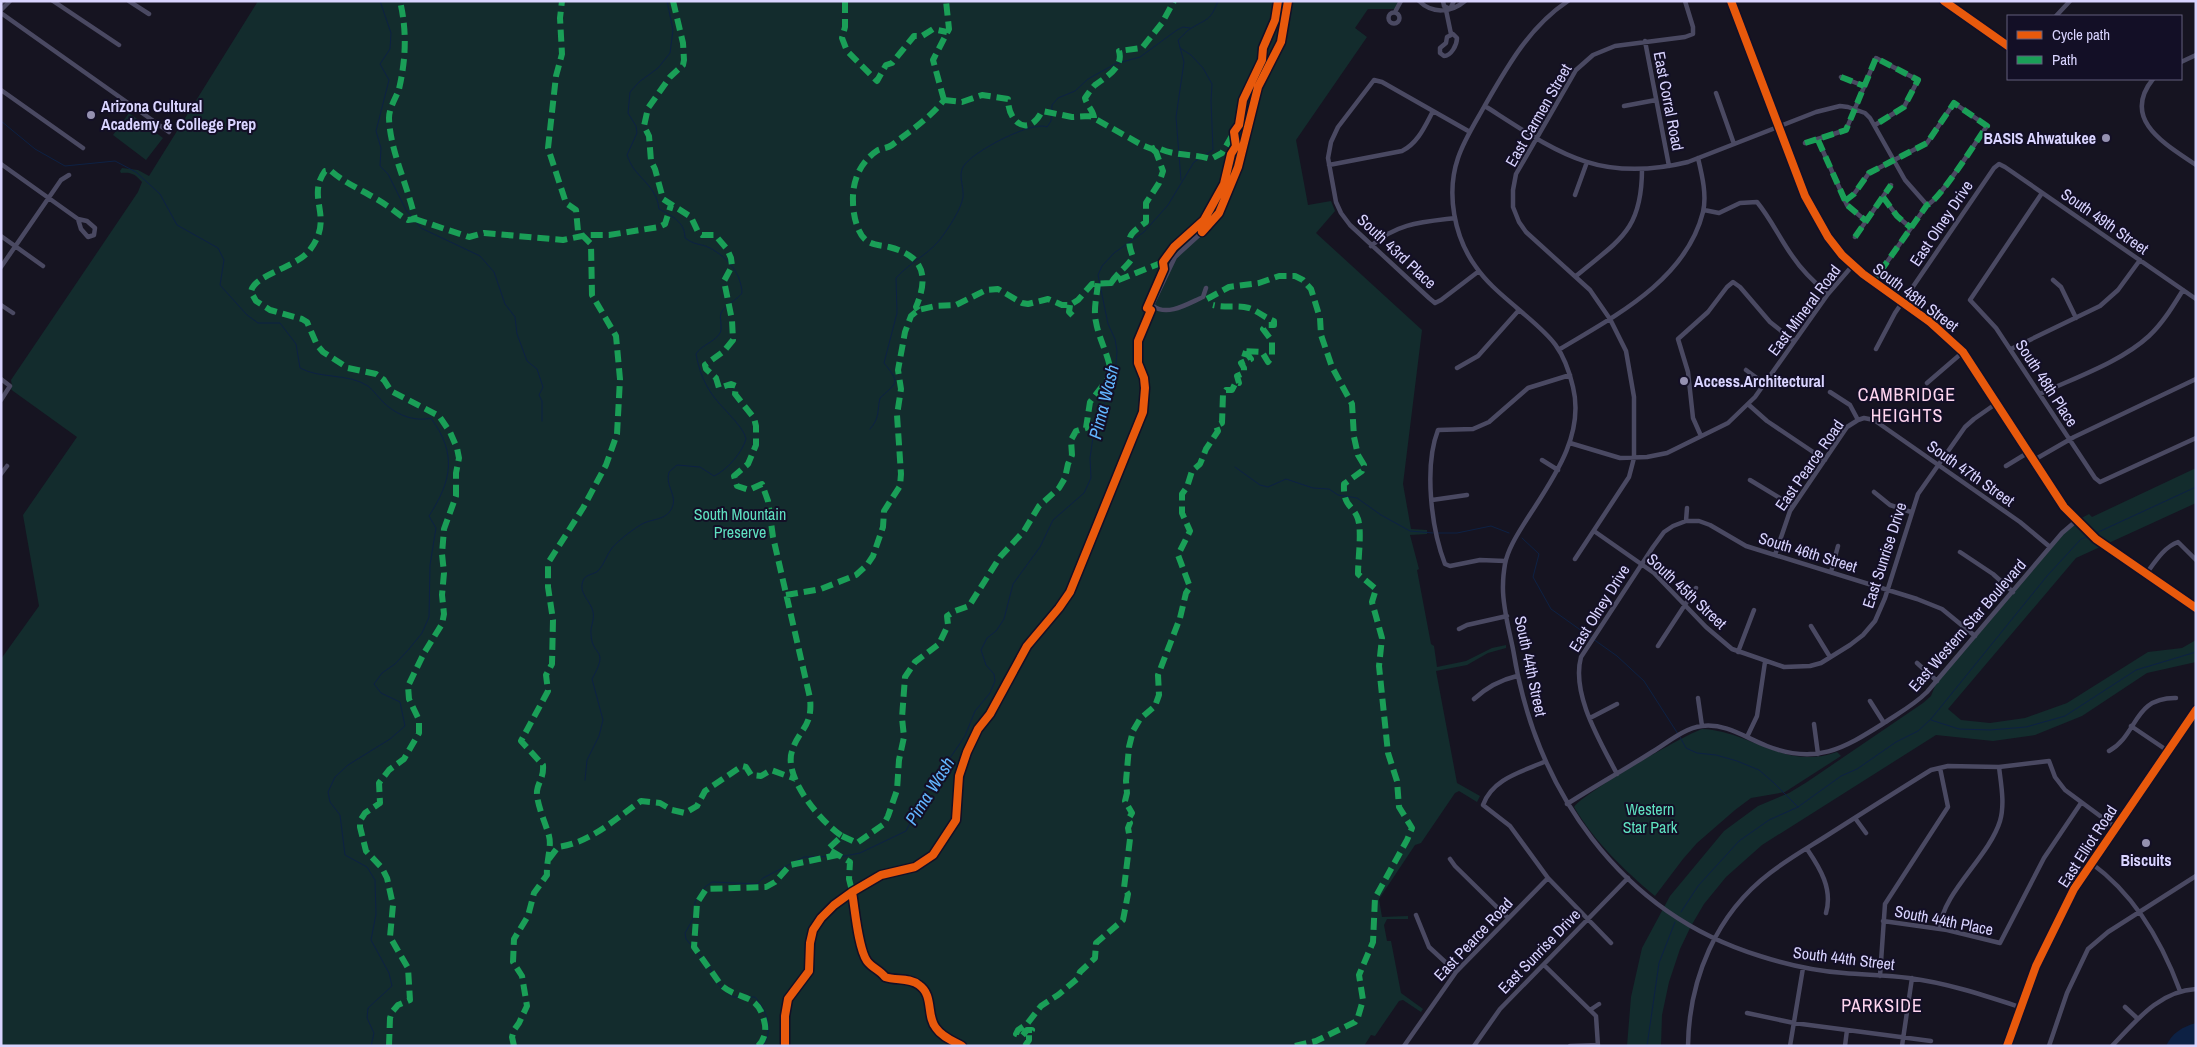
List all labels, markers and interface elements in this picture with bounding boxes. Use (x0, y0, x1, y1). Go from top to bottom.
legend (2007, 15, 2182, 80)
text: Cycle path (2052, 24, 2110, 45)
text: Path (2052, 49, 2077, 70)
street label: East Corral Road (1649, 50, 1689, 152)
street label: East Carmen Street (1500, 59, 1577, 170)
place label: Arizona Cultural Academy & College Prep (101, 95, 256, 135)
marker: Arizona Cultural Academy & College Prep (85, 109, 97, 121)
place label: BASIS Ahwatukee (1983, 127, 2096, 149)
marker: BASIS Ahwatukee (2100, 132, 2112, 144)
street label: East Olney Drive (1904, 176, 1978, 270)
street label: South 49th Street (2057, 183, 2153, 259)
street label: South 43rd Place (1353, 209, 1441, 293)
street label: South 48th Street (1869, 257, 1964, 337)
street label: East Mineral Road (1763, 260, 1845, 360)
street label: South 48th Place (2011, 335, 2083, 431)
water label: Pima Wash (1082, 362, 1125, 442)
place label: Access.Architectural (1694, 370, 1825, 392)
marker: Access.Architectural (1678, 375, 1690, 387)
district label: CAMBRIDGE HEIGHTS (1858, 382, 1956, 428)
street label: East Pearce Road (1769, 415, 1849, 515)
street label: South 47th Street (1923, 435, 2019, 511)
street label: East Sunrise Drive (1857, 499, 1911, 611)
park label: South Mountain Preserve (694, 503, 786, 543)
street label: South 46th Street (1756, 527, 1860, 578)
street label: South 45th Street (1642, 548, 1732, 634)
street label: East Western Star Boulevard (1903, 554, 2031, 696)
street label: East Olney Drive (1563, 560, 1635, 656)
street label: South 44th Street (1510, 614, 1552, 719)
water label: Pima Wash (899, 752, 960, 830)
park label: Western Star Park (1623, 798, 1678, 838)
street label: East Elliot Road (2052, 801, 2122, 891)
marker: Biscuits (2140, 837, 2152, 849)
place label: Biscuits (2120, 849, 2172, 871)
street label: East Pearce Road (1429, 893, 1517, 985)
street label: South 44th Place (1893, 900, 1995, 940)
street label: East Sunrise Drive (1493, 904, 1585, 998)
street label: South 44th Street (1792, 941, 1896, 975)
district label: PARKSIDE (1841, 993, 1923, 1018)

